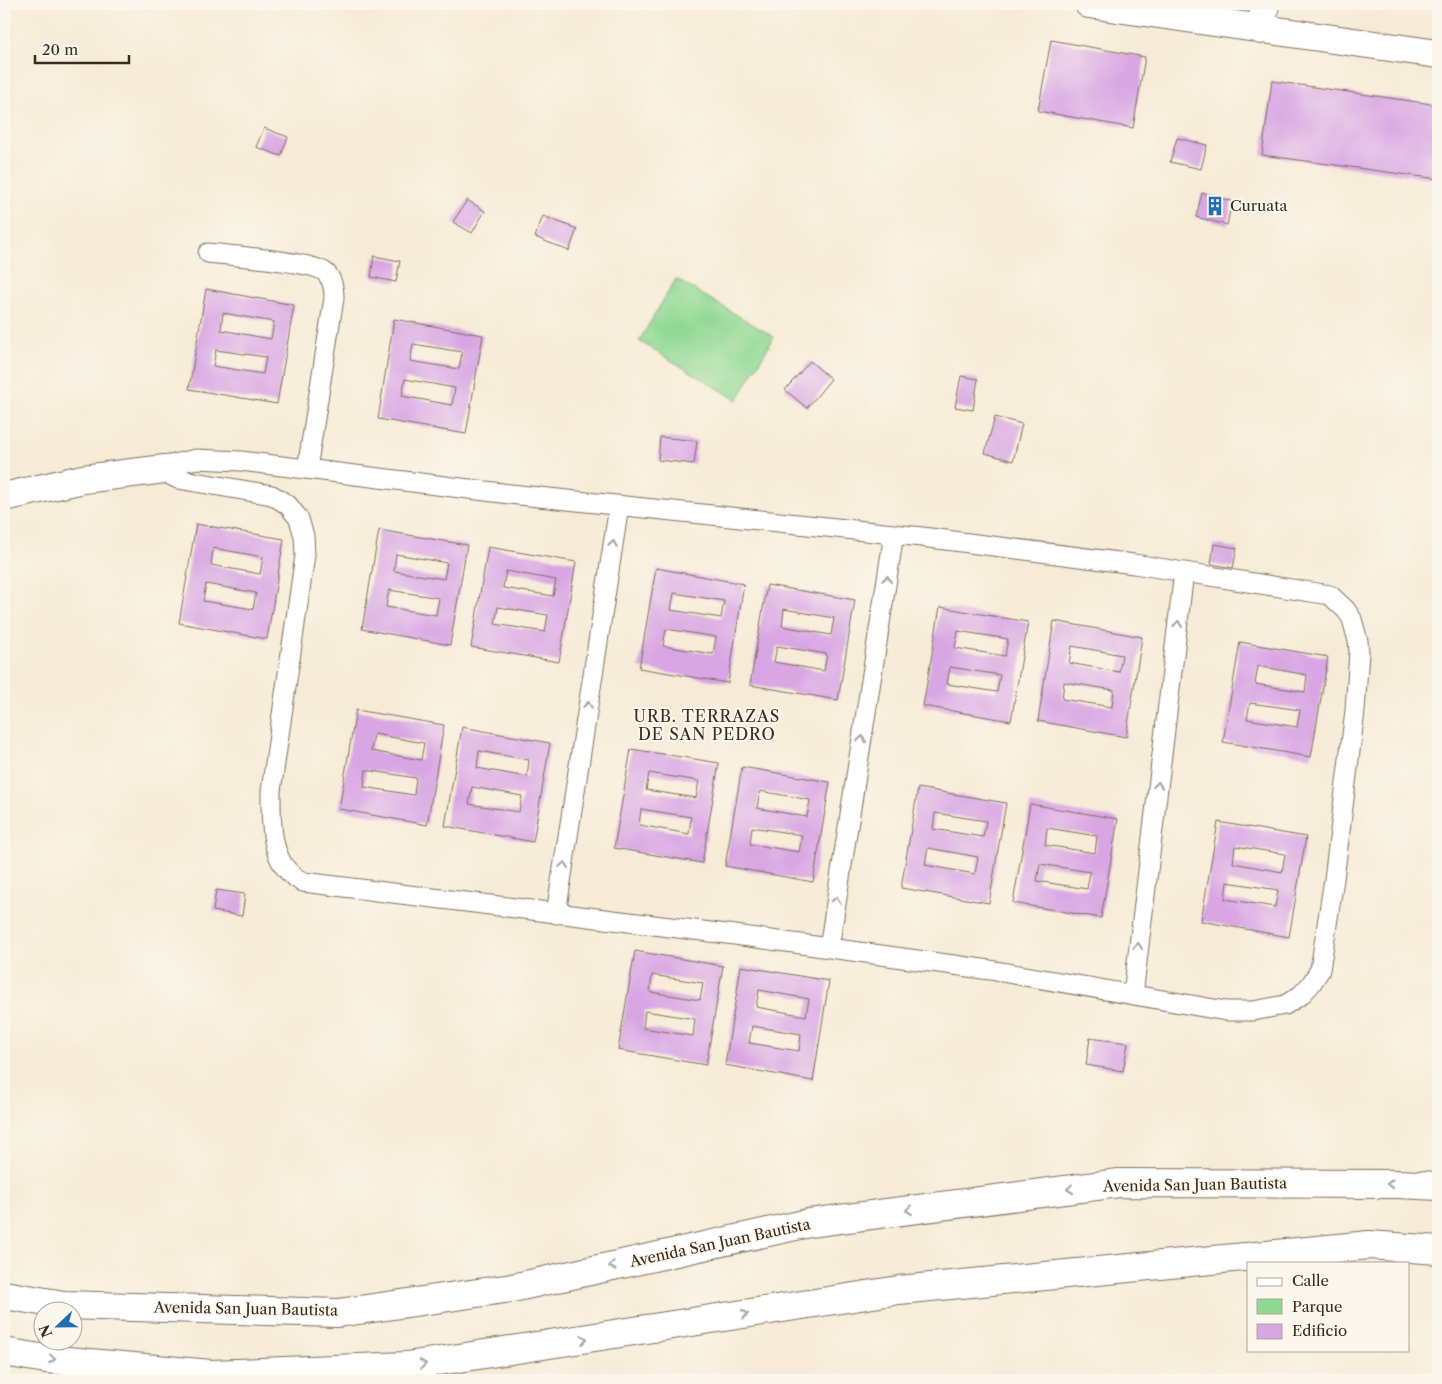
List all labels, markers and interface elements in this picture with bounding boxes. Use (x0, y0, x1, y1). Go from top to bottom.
scale bar (35, 32, 129, 64)
text: 20 m (42, 40, 78, 59)
building icon: Curuata (1204, 195, 1226, 217)
place label: Curuata (1230, 196, 1288, 215)
one-way arrow (608, 540, 618, 549)
one-way arrow (881, 574, 891, 583)
one-way arrow (1172, 620, 1183, 628)
one-way arrow (583, 701, 593, 709)
district label: URB. TERRAZAS DE SAN PEDRO (634, 706, 780, 744)
one-way arrow (856, 735, 866, 744)
one-way arrow (1152, 781, 1163, 789)
one-way arrow (558, 861, 568, 870)
one-way arrow (831, 896, 841, 904)
one-way arrow (1132, 942, 1143, 950)
street label: Avenida San Juan Bautista (1102, 1173, 1287, 1196)
one-way arrow (1385, 1179, 1393, 1189)
one-way arrow (1066, 1184, 1074, 1194)
one-way arrow (904, 1204, 912, 1215)
street label: Avenida San Juan Bautista (627, 1214, 812, 1271)
one-way arrow (607, 1261, 616, 1271)
legend (1247, 1262, 1410, 1352)
text: Calle (1292, 1271, 1329, 1290)
street label: Avenida San Juan Bautista (153, 1297, 338, 1320)
text: Parque (1292, 1297, 1342, 1316)
north arrow (32, 1302, 82, 1352)
one-way arrow (740, 1310, 749, 1320)
text: Edificio (1292, 1321, 1347, 1340)
text: N (35, 1322, 57, 1340)
one-way arrow (580, 1334, 588, 1345)
one-way arrow (48, 1353, 56, 1364)
one-way arrow (419, 1359, 428, 1369)

